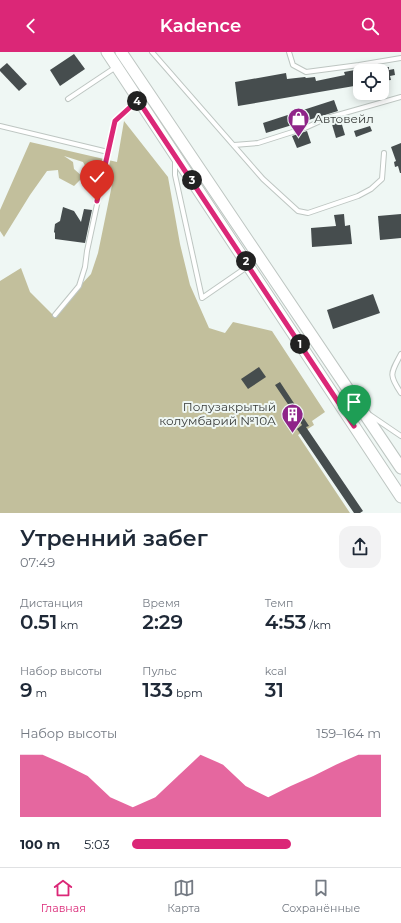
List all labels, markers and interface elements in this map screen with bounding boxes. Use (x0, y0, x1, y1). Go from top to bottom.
icon: back (20, 15, 42, 37)
text: Kadence (160, 15, 241, 37)
icon: search (359, 15, 381, 37)
map controls (353, 64, 389, 100)
button: locate (353, 64, 389, 100)
pin: 4 (127, 91, 147, 111)
text: 4 (133, 94, 141, 108)
shop icon: Автовейл (286, 106, 312, 139)
place label: Автовейл (314, 111, 374, 126)
pin (80, 160, 114, 201)
icon: check (86, 166, 108, 188)
pin: 3 (182, 170, 202, 190)
text: 3 (189, 173, 195, 187)
pin: 2 (236, 251, 256, 271)
text: 2 (243, 254, 249, 268)
pin: 1 (290, 334, 310, 354)
text: 1 (298, 337, 302, 351)
pin (337, 385, 371, 426)
icon: arrive (343, 391, 365, 413)
place label: Полузакрытый колумбарий №10А (159, 399, 276, 428)
building icon: Полузакрытый колумбарий №10А (279, 401, 305, 434)
text: Утренний забег (20, 525, 208, 552)
button: share (339, 526, 381, 568)
text: 07:49 (20, 554, 55, 570)
text: Дистанция (20, 596, 83, 610)
text: Время (142, 596, 180, 610)
text: Темп (265, 596, 293, 610)
text: 0.51 (20, 610, 57, 634)
text: 2:29 (142, 610, 183, 634)
text: 4:53 (265, 610, 306, 634)
text: km (57, 618, 78, 632)
text: /km (306, 618, 331, 632)
text: Набор высоты (20, 664, 102, 678)
text: Пульс (142, 664, 177, 678)
text: kcal (265, 664, 287, 678)
text: 9 (20, 678, 33, 702)
text: 133 (142, 678, 173, 702)
text: 31 (265, 678, 284, 702)
text: m (33, 686, 47, 700)
text: bpm (173, 686, 203, 700)
text: Набор высоты (20, 725, 117, 741)
text: 159–164 m (316, 725, 381, 741)
text: 100 m (20, 836, 60, 852)
text: 5:03 (84, 836, 110, 852)
tab: Главная (41, 877, 86, 915)
tab: Карта (167, 877, 200, 915)
tab: Сохранённые (282, 877, 360, 915)

